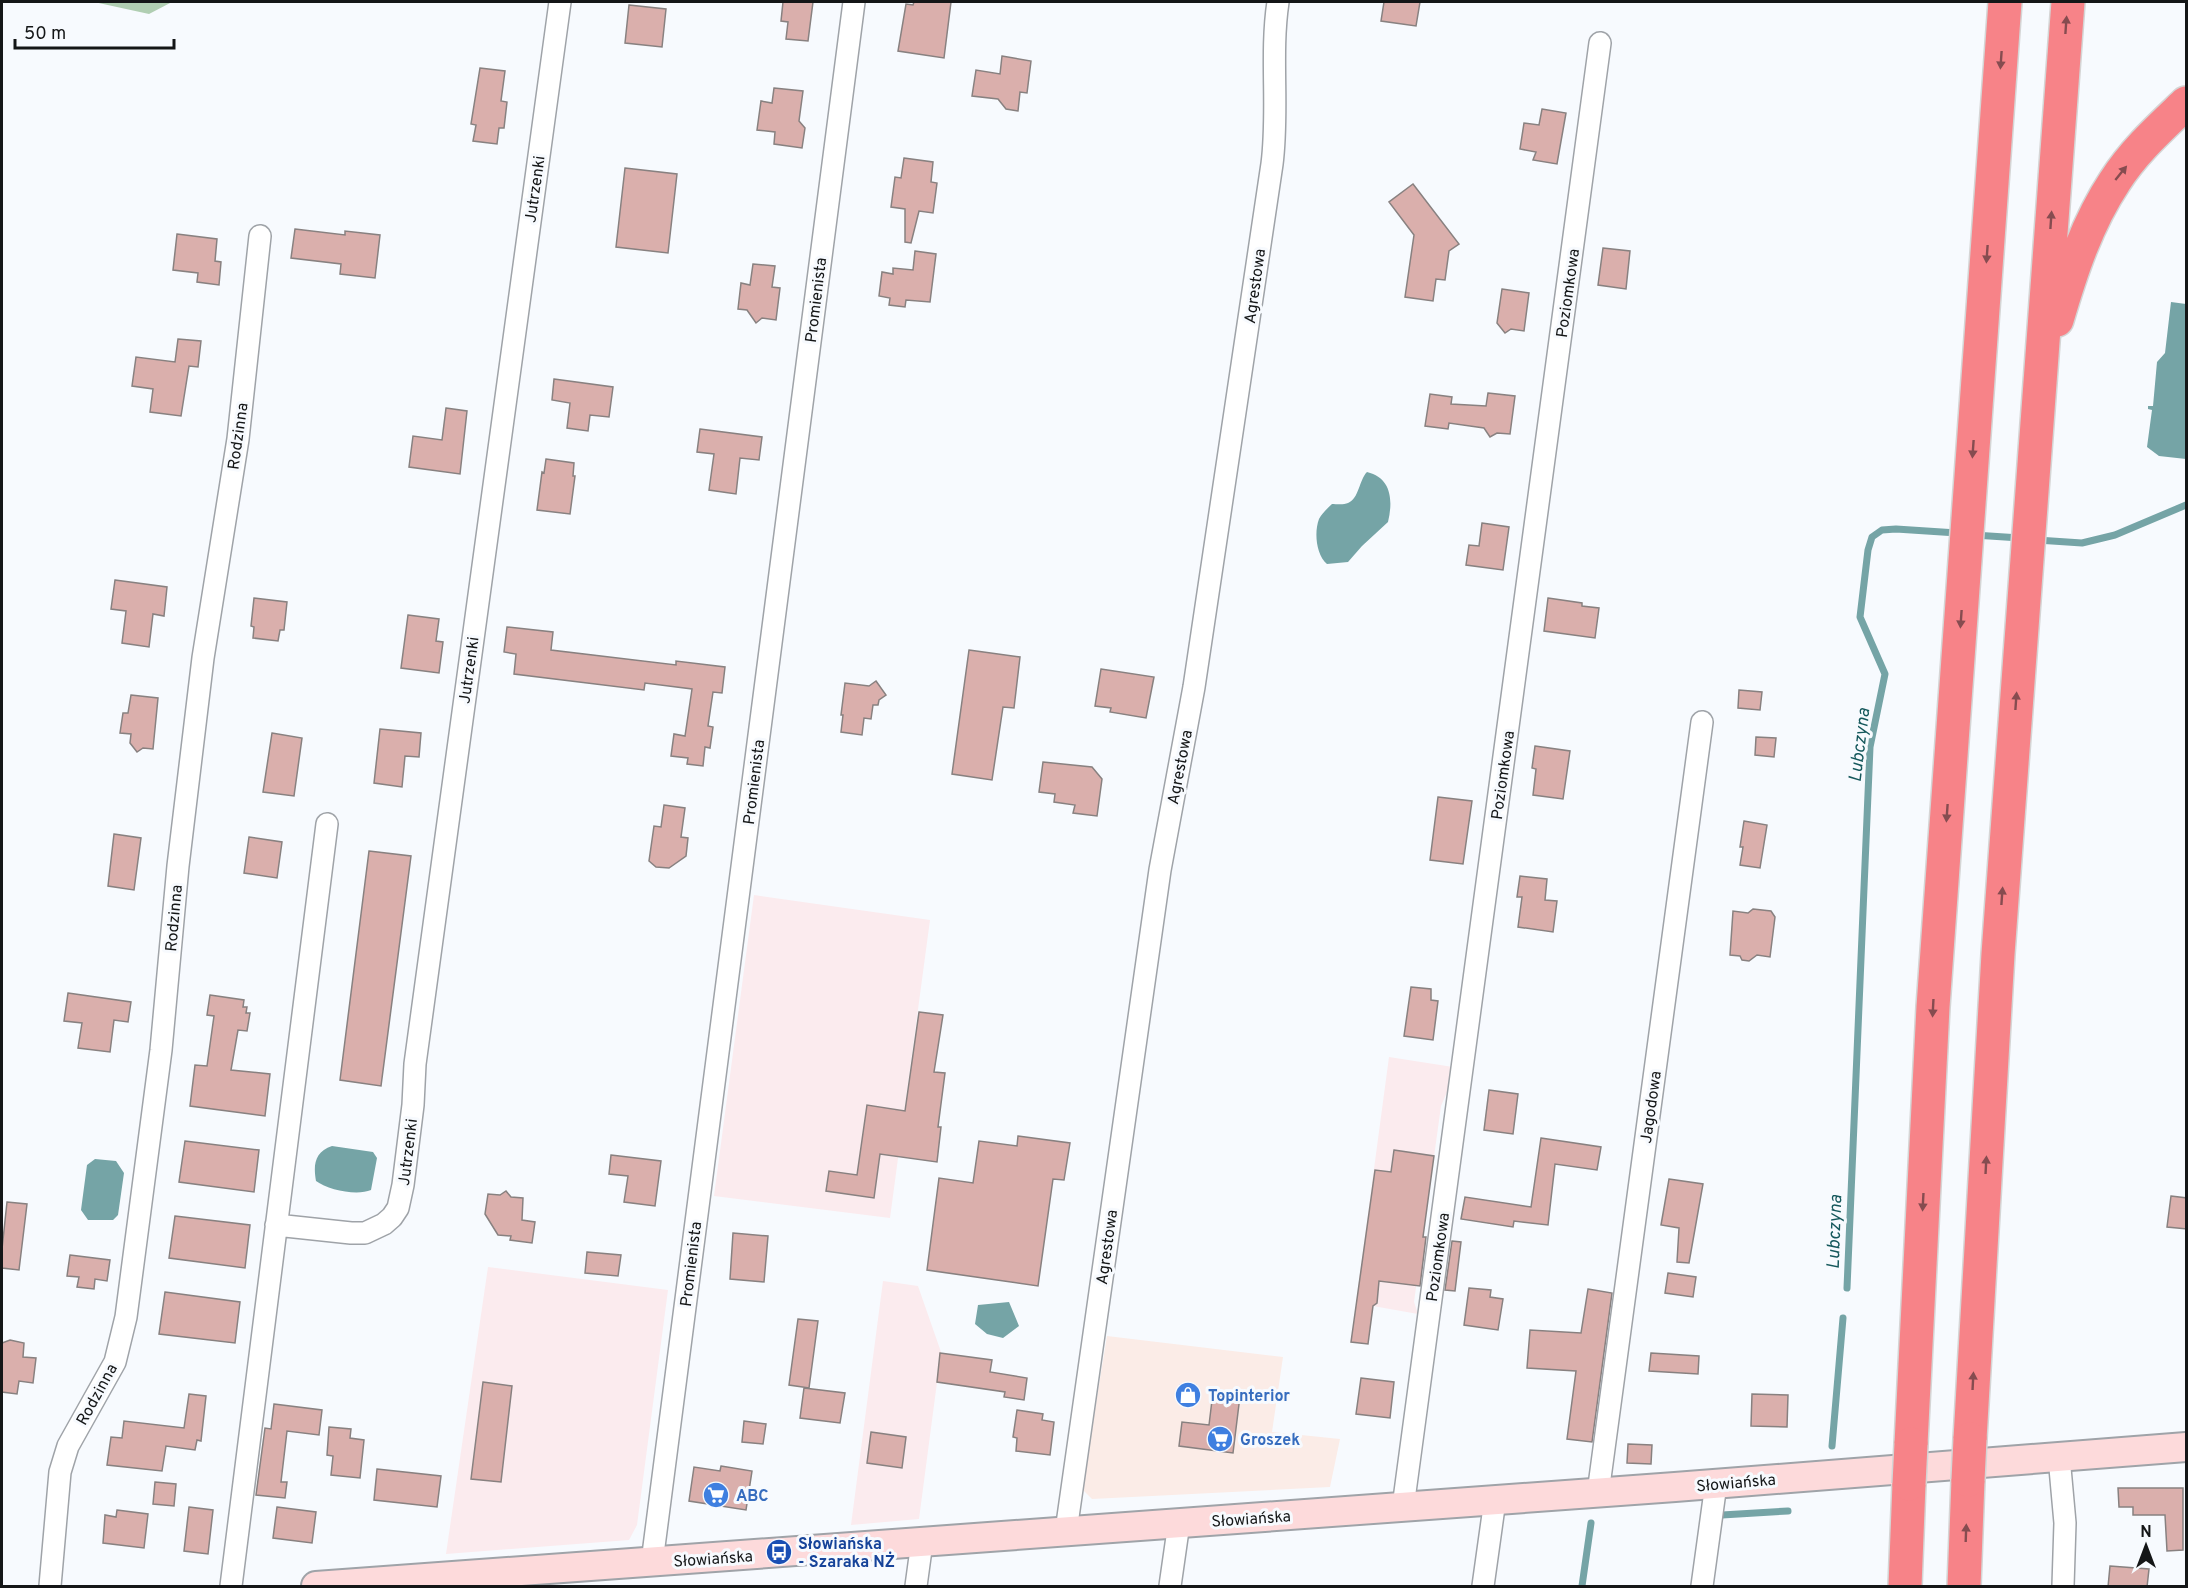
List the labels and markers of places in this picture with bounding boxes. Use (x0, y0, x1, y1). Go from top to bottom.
shop icon: Topinterior (1173, 1380, 1203, 1410)
place label: Topinterior (1208, 1387, 1290, 1407)
supermarket icon: Groszek (1205, 1424, 1235, 1454)
place label: Groszek (1240, 1431, 1300, 1451)
supermarket icon: ABC (701, 1480, 731, 1510)
place label: ABC (736, 1487, 768, 1507)
place label: Słowiańska - Szaraka NŻ (798, 1535, 895, 1573)
bus stop icon: Słowiańska - Szaraka NŻ (764, 1537, 794, 1567)

